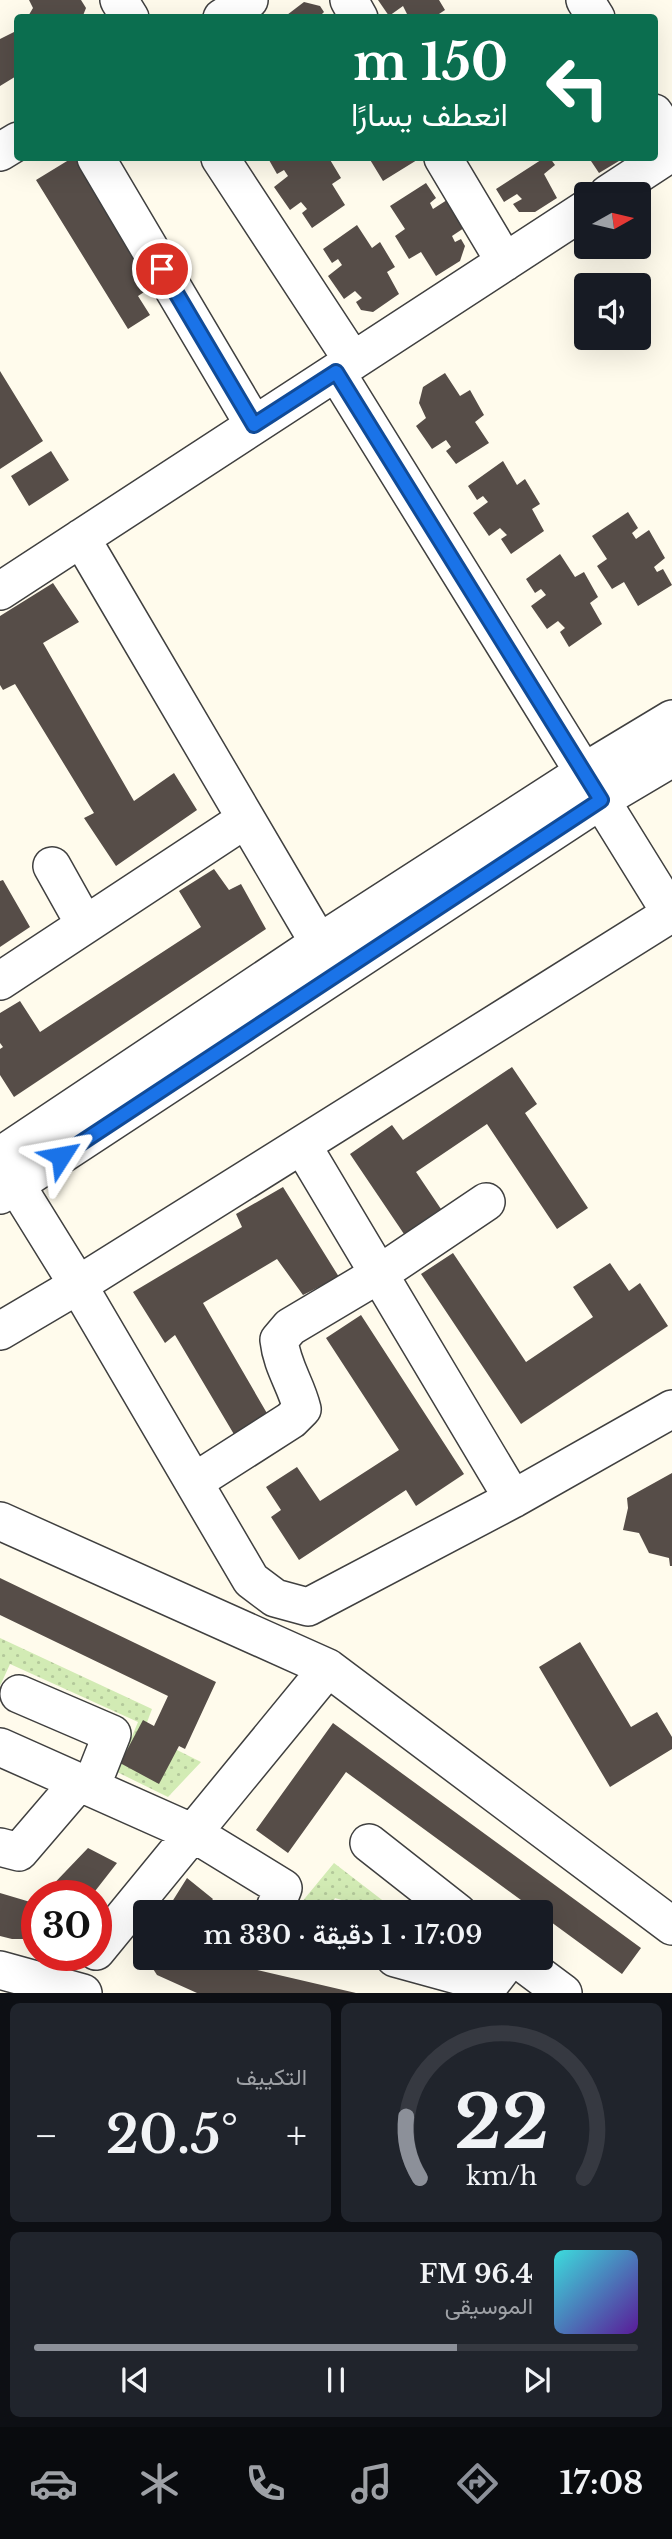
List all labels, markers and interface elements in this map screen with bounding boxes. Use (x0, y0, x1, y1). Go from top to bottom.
text: 150 m (353, 32, 508, 93)
icon: left (532, 42, 623, 133)
text: انعطف يسارًا (351, 95, 508, 135)
north arrow (574, 182, 651, 259)
map controls (574, 182, 651, 350)
pin (132, 239, 192, 299)
icon: arrive (143, 250, 181, 288)
button: sound (574, 273, 651, 350)
position arrow (24, 1119, 98, 1193)
speed limit sign: 30 (21, 1880, 112, 1971)
text: 17:09 · 1 دقيقة · 330 m (204, 1919, 482, 1951)
text: التكييف (236, 2063, 307, 2091)
text: 22 (454, 2078, 549, 2169)
text: 20.5° (106, 2103, 238, 2167)
text: − (34, 2112, 58, 2159)
text: + (286, 2112, 307, 2159)
text: km/h (466, 2161, 537, 2192)
text: 96.4 FM (419, 2258, 533, 2290)
text: الموسيقى (445, 2292, 533, 2320)
icon: previous (116, 2361, 154, 2399)
icon: pause (317, 2361, 355, 2399)
icon: next (518, 2361, 556, 2399)
icon: car (29, 2459, 78, 2508)
icon: climate (135, 2459, 184, 2508)
icon: phone (241, 2459, 290, 2508)
icon: music (347, 2459, 396, 2508)
icon: directions (453, 2459, 502, 2508)
text: 17:08 (559, 2463, 643, 2503)

